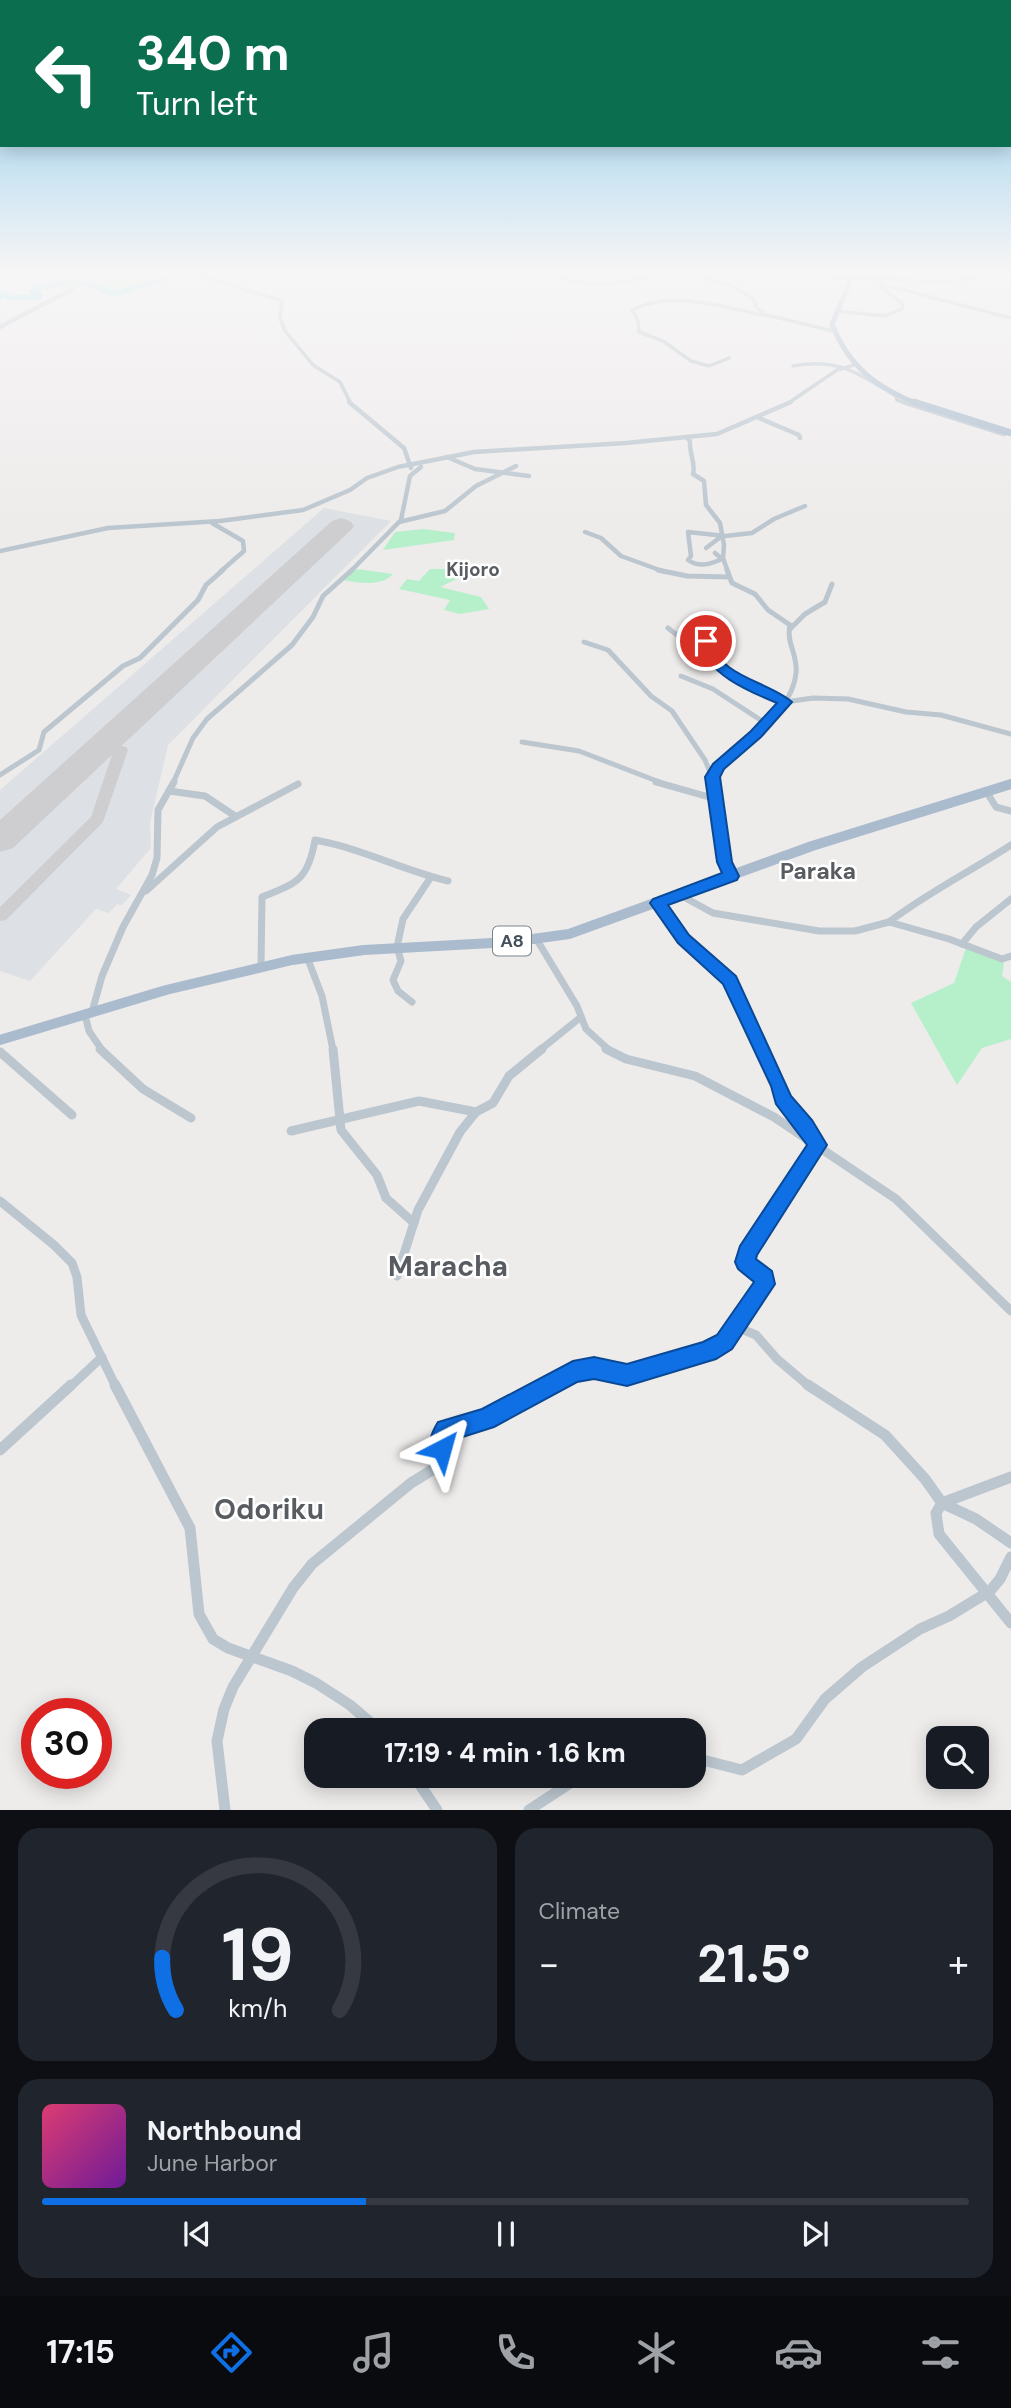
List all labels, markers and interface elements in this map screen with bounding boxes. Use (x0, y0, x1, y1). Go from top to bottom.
text: 340 m (136, 21, 290, 85)
icon: left (21, 28, 112, 119)
text: Turn left (136, 83, 258, 125)
district label: Kijoro (446, 557, 500, 582)
pin (676, 611, 736, 671)
icon: arrive (687, 622, 725, 660)
district label: Paraka (780, 856, 856, 886)
road number: A8 (493, 926, 531, 956)
district label: Maracha (388, 1248, 508, 1285)
position arrow (405, 1412, 479, 1486)
district label: Odoriku (214, 1491, 324, 1528)
speed limit sign: 30 (21, 1698, 112, 1789)
map controls (926, 1726, 989, 1789)
button: search (926, 1726, 989, 1789)
text: 17:19 · 4 min · 1.6 km (384, 1736, 626, 1770)
text: Climate (539, 1896, 620, 1926)
text: 19 (221, 1909, 294, 2004)
text: 21.5° (697, 1930, 810, 1998)
text: − (539, 1939, 559, 1989)
text: + (948, 1939, 969, 1989)
text: km/h (228, 1992, 287, 2025)
text: Northbound (147, 2114, 302, 2148)
text: June Harbor (147, 2148, 277, 2178)
icon: previous (178, 2215, 216, 2253)
icon: pause (487, 2215, 525, 2253)
icon: next (796, 2215, 834, 2253)
icon: directions (207, 2328, 256, 2377)
icon: music (349, 2328, 398, 2377)
icon: phone (491, 2328, 540, 2377)
icon: climate (632, 2328, 681, 2377)
icon: car (774, 2328, 823, 2377)
icon: filters (916, 2328, 965, 2377)
text: 17:15 (46, 2331, 115, 2373)

